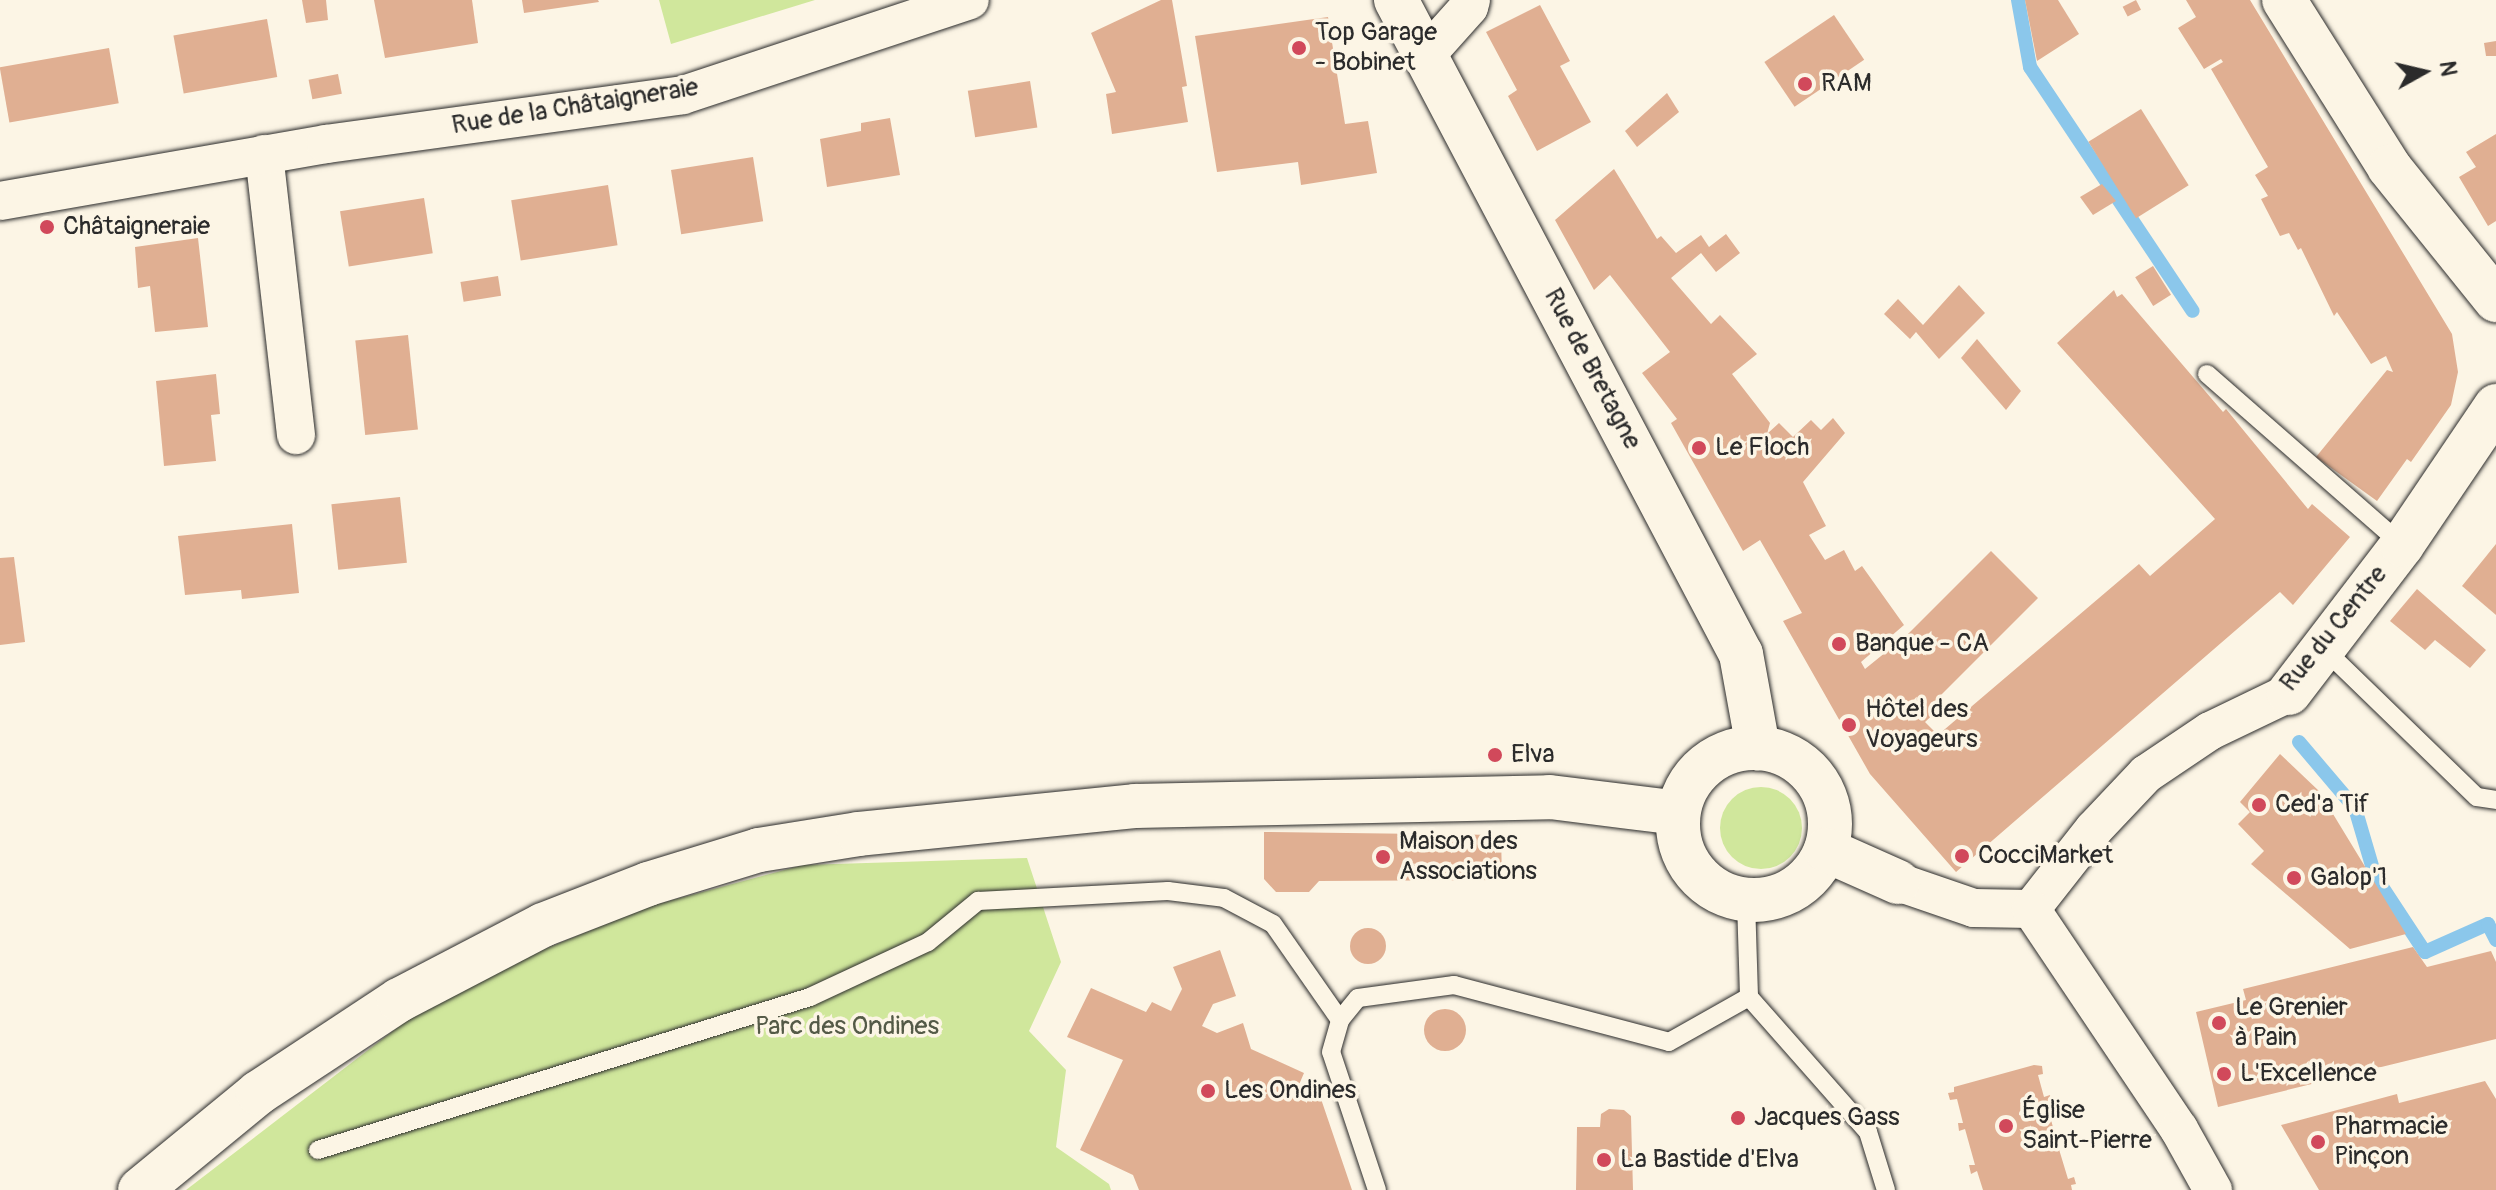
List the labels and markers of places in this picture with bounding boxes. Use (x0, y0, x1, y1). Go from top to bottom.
place label: Top Garage - Bobinet (1315, 17, 1437, 78)
marker: Top Garage - Bobinet (1290, 39, 1308, 57)
place label: RAM (1821, 68, 1872, 100)
marker: RAM (1796, 75, 1814, 93)
place label: Châtaigneraie (63, 211, 210, 243)
marker: Châtaigneraie (38, 218, 56, 236)
place label: Le Floch (1715, 432, 1809, 464)
marker: Le Floch (1690, 439, 1708, 457)
place label: Banque - CA (1855, 628, 1989, 660)
marker: Banque - CA (1830, 635, 1848, 653)
place label: Hôtel des Voyageurs (1865, 694, 1978, 756)
marker: Hôtel des Voyageurs (1840, 716, 1858, 734)
place label: Elva (1511, 739, 1554, 771)
marker: Elva (1486, 746, 1504, 764)
place label: Ced'a Tif (2275, 789, 2369, 821)
marker: Ced'a Tif (2250, 796, 2268, 814)
place label: Maison des Associations (1399, 826, 1537, 888)
place label: CocciMarket (1978, 840, 2113, 872)
marker: CocciMarket (1953, 847, 1971, 865)
marker: Maison des Associations (1374, 848, 1392, 866)
place label: Galop'1 (2310, 862, 2387, 894)
marker: Galop'1 (2285, 869, 2303, 887)
place label: Le Grenier à Pain (2235, 992, 2348, 1054)
marker: Le Grenier à Pain (2210, 1014, 2228, 1032)
place label: L'Excellence (2240, 1058, 2376, 1090)
marker: L'Excellence (2215, 1065, 2233, 1083)
place label: Les Ondines (1224, 1075, 1356, 1107)
marker: Les Ondines (1199, 1082, 1217, 1100)
place label: Église Saint-Pierre (2022, 1095, 2152, 1156)
place label: Jacques Gass (1754, 1102, 1900, 1134)
marker: Jacques Gass (1729, 1109, 1747, 1127)
place label: Pharmacie Pinçon (2334, 1111, 2448, 1172)
marker: Église Saint-Pierre (1997, 1117, 2015, 1135)
marker: Pharmacie Pinçon (2309, 1133, 2327, 1151)
place label: La Bastide d'Elva (1620, 1144, 1799, 1176)
marker: La Bastide d'Elva (1595, 1151, 1613, 1169)

